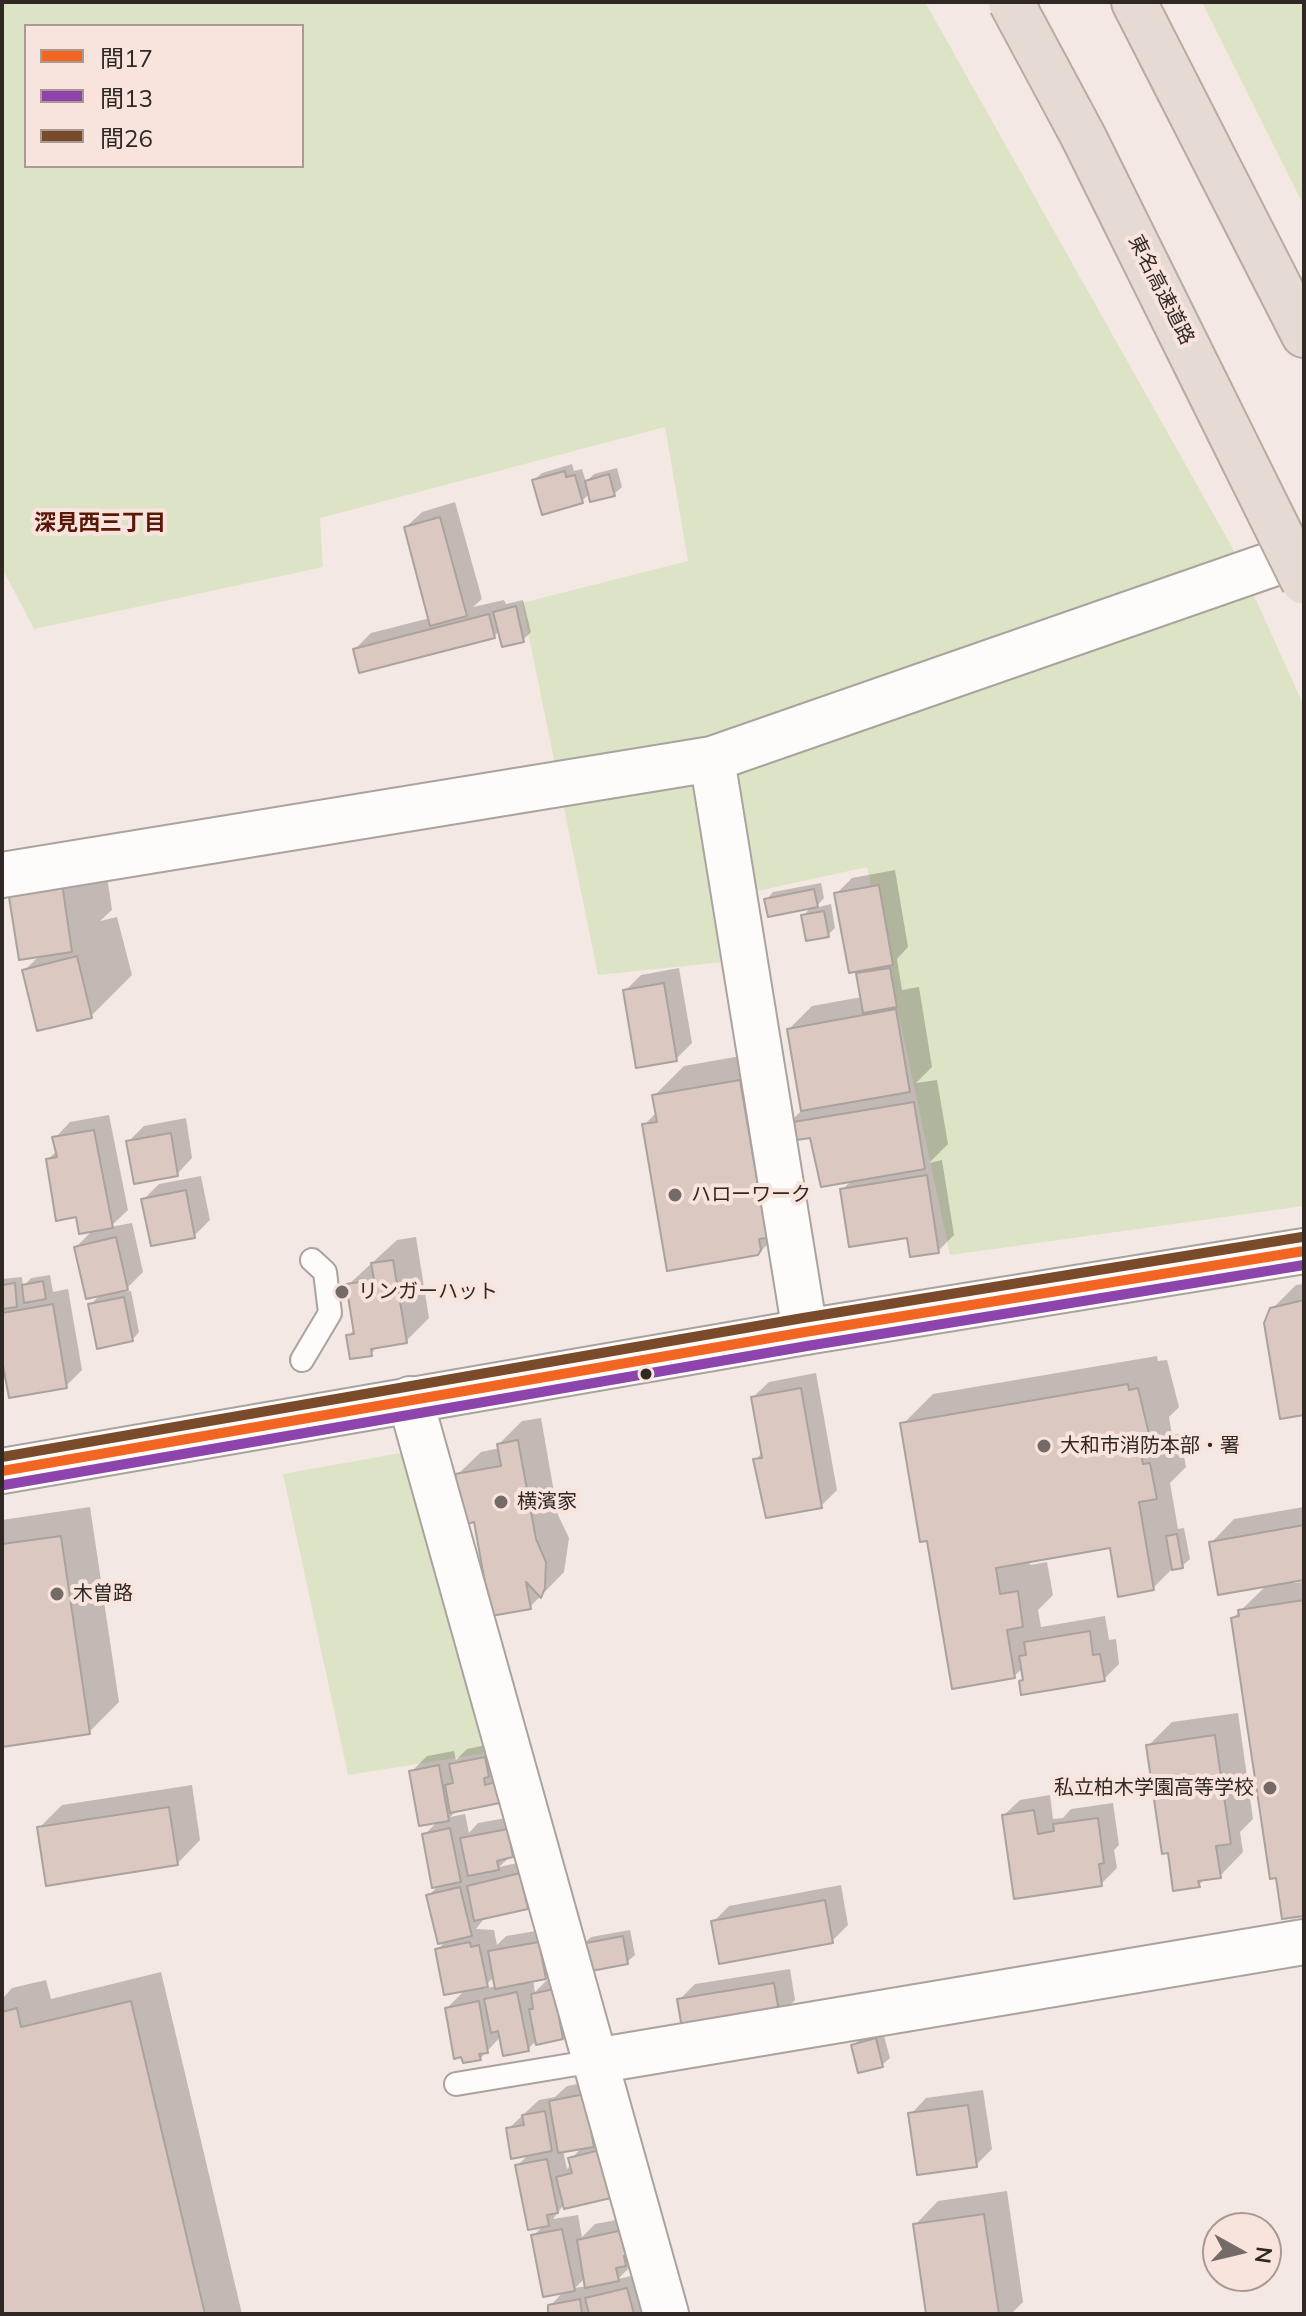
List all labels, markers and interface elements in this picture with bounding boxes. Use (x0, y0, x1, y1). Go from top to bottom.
legend (24, 24, 304, 168)
text: 間17 (100, 43, 153, 73)
text: 間13 (100, 83, 153, 113)
text: 間26 (100, 123, 153, 153)
street label: 東名高速道路 (1123, 231, 1199, 349)
district label: 深見西三丁目 (34, 510, 166, 536)
place label: ハローワーク (691, 1183, 811, 1207)
marker: ハローワーク (666, 1186, 684, 1204)
place label: リンガーハット (358, 1280, 498, 1304)
marker: リンガーハット (333, 1283, 351, 1301)
unlabelled marker (638, 1366, 654, 1382)
place label: 大和市消防本部・署 (1060, 1434, 1240, 1458)
marker: 大和市消防本部・署 (1035, 1437, 1053, 1455)
place label: 横濱家 (517, 1490, 577, 1514)
marker: 横濱家 (492, 1493, 510, 1511)
place label: 木曽路 (73, 1582, 133, 1606)
marker: 木曽路 (48, 1585, 66, 1603)
place label: 私立柏木学園高等学校 (1054, 1776, 1254, 1800)
marker: 私立柏木学園高等学校 (1261, 1779, 1279, 1797)
north arrow (1202, 2212, 1282, 2292)
text: N (1249, 2245, 1279, 2265)

